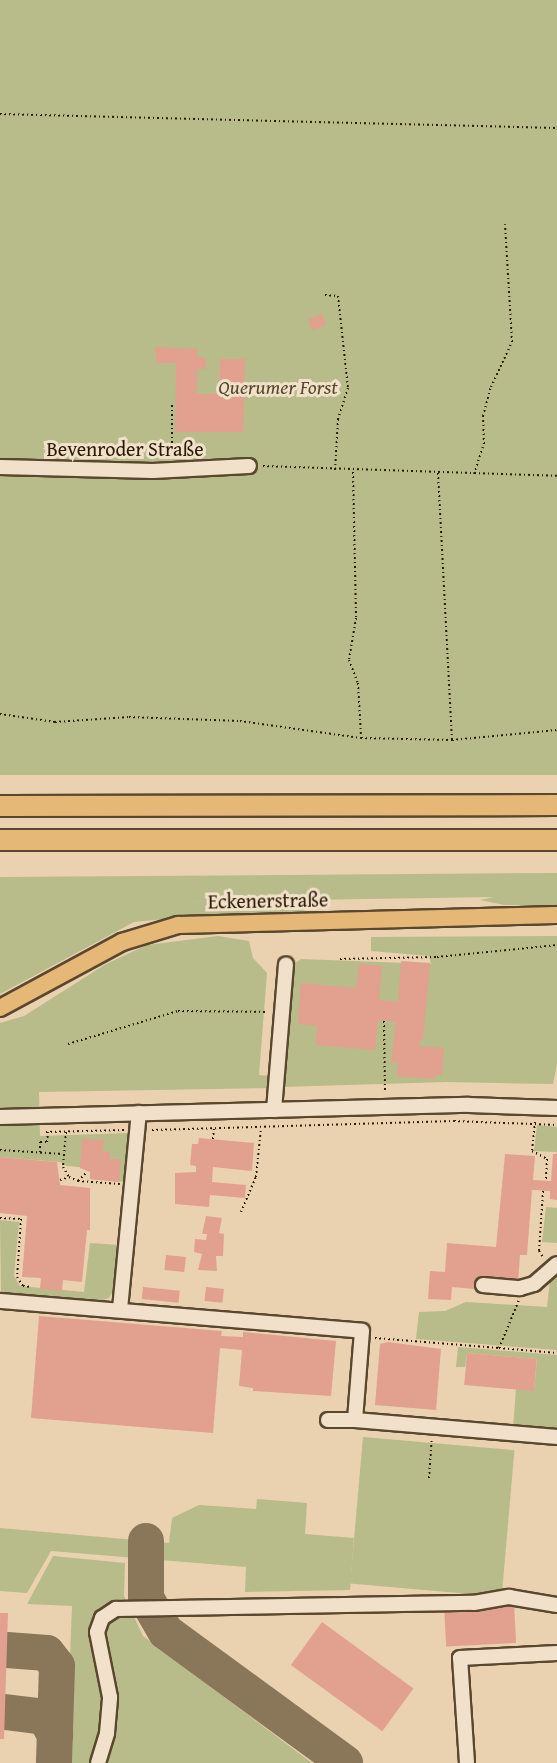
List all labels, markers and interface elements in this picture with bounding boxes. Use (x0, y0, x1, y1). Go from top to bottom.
park label: Querumer Forst (218, 374, 338, 398)
street label: Bevenroder Straße (46, 436, 204, 460)
street label: Eckenerstraße (208, 887, 328, 913)

